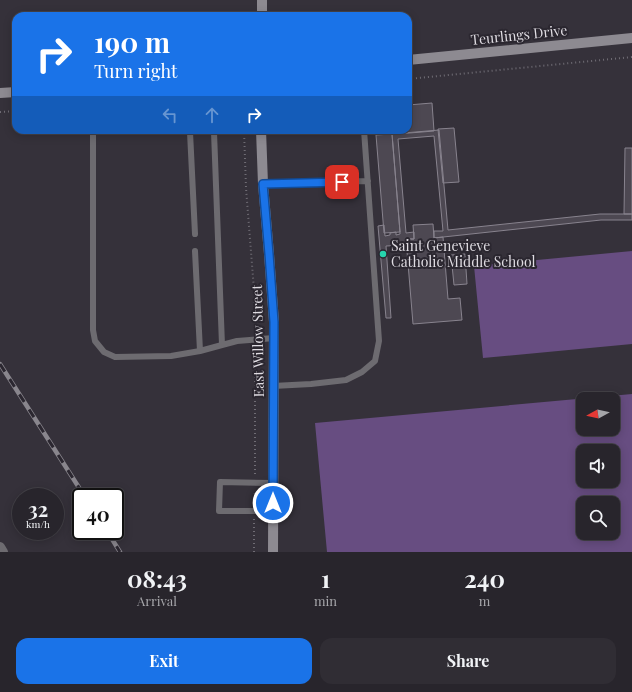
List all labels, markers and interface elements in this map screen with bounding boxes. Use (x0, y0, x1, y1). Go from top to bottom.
street label: Teurlings Drive (470, 20, 568, 49)
text: 190 m (94, 23, 170, 60)
icon: right (28, 28, 80, 80)
text: Turn right (94, 59, 177, 83)
icon: left (159, 104, 181, 126)
icon: ahead (201, 104, 223, 126)
icon: right (243, 104, 265, 126)
pin (325, 165, 359, 199)
icon: arrive (331, 171, 353, 193)
place label: Saint Genevieve Catholic Middle School (391, 236, 536, 271)
marker: Saint Genevieve Catholic Middle School (378, 249, 388, 259)
street label: East Willow Street (247, 283, 268, 398)
north arrow (576, 392, 620, 436)
map controls (576, 392, 620, 540)
button: sound (576, 444, 620, 488)
position arrow (252, 482, 294, 524)
speed limit sign: 40 (72, 488, 124, 540)
text: 32 (28, 495, 48, 522)
button: search (576, 496, 620, 540)
text: km/h (26, 517, 50, 531)
text: 08:43 (127, 562, 187, 594)
text: 1 (321, 562, 330, 594)
text: 240 (464, 562, 505, 594)
text: Arrival (137, 592, 177, 609)
text: min (314, 592, 337, 609)
text: m (479, 592, 490, 609)
button: Exit (16, 638, 312, 684)
button: Share (320, 638, 616, 684)

